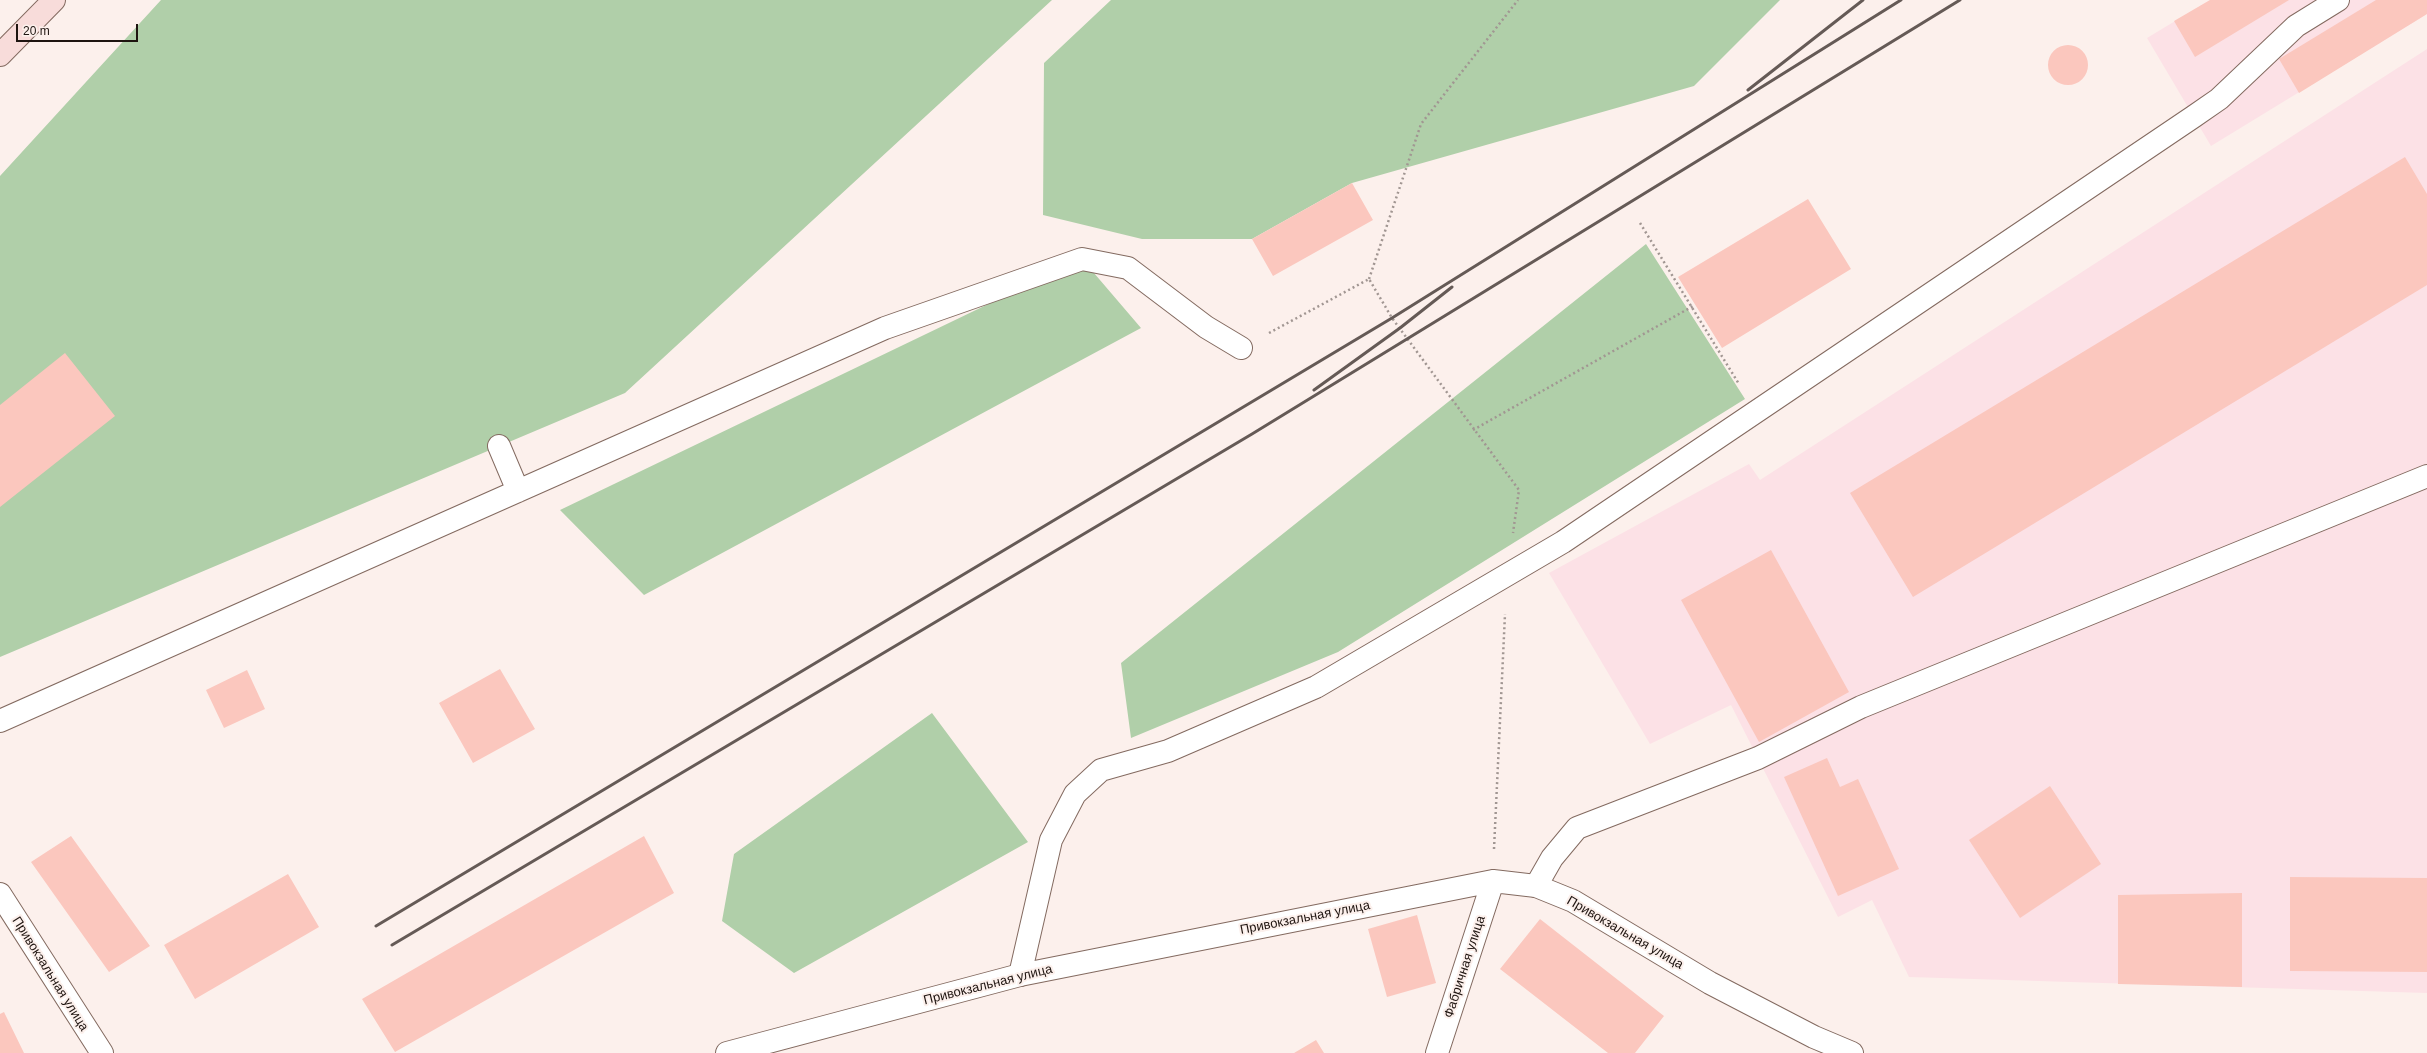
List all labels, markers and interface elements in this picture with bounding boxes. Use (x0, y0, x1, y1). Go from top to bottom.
scale bar (18, 16, 140, 42)
text: 20 m (23, 24, 50, 38)
street label: Привокзальная улица (1564, 893, 1686, 973)
street label: Привокзальная улица (1239, 898, 1371, 938)
street label: Привокзальная улица (8, 914, 92, 1034)
street label: Фабричная улица (1441, 914, 1489, 1020)
street label: Привокзальная улица (922, 961, 1054, 1009)

